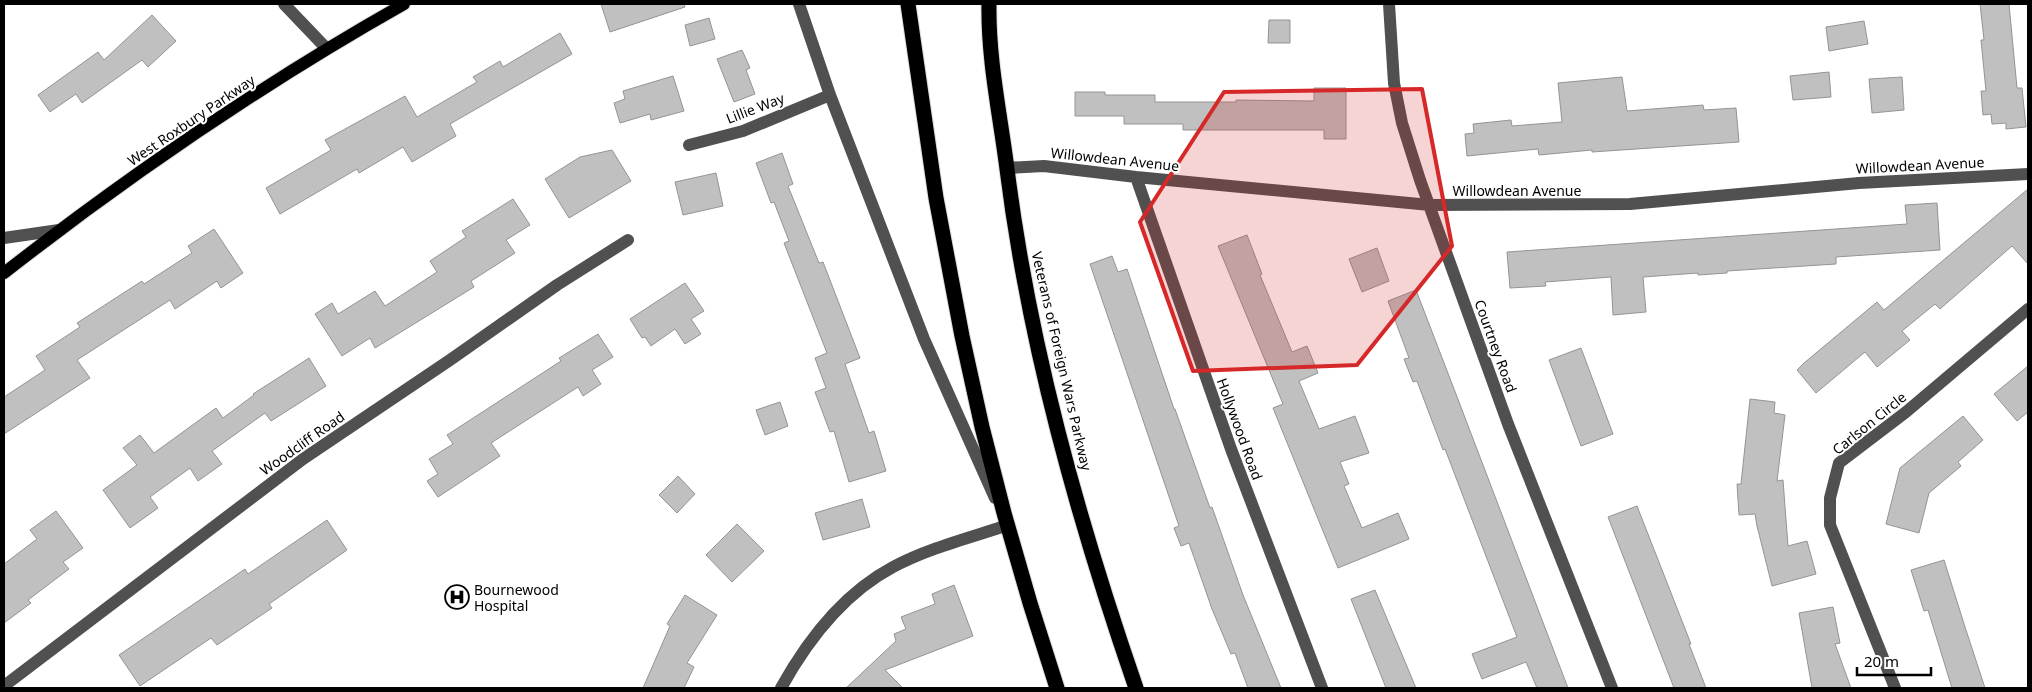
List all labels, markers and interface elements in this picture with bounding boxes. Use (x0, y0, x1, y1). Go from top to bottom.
street label: West Roxbury Parkway (124, 70, 259, 170)
street label: Lillie Way (723, 88, 788, 128)
street label: Willowdean Avenue (1050, 143, 1180, 175)
street label: Willowdean Avenue (1855, 152, 1985, 178)
street label: Willowdean Avenue (1453, 181, 1582, 200)
street label: Veterans of Foreign Wars Parkway (1028, 250, 1097, 473)
street label: Courtney Road (1470, 297, 1522, 395)
street label: Hollywood Road (1213, 375, 1267, 483)
street label: Carlson Circle (1828, 387, 1910, 459)
street label: Woodcliff Road (256, 407, 348, 479)
place label: Bournewood Hospital (474, 580, 559, 615)
hospital icon: Bournewood Hospital (444, 584, 470, 610)
scale bar (1857, 644, 1931, 676)
text: 20 m (1864, 651, 1899, 671)

